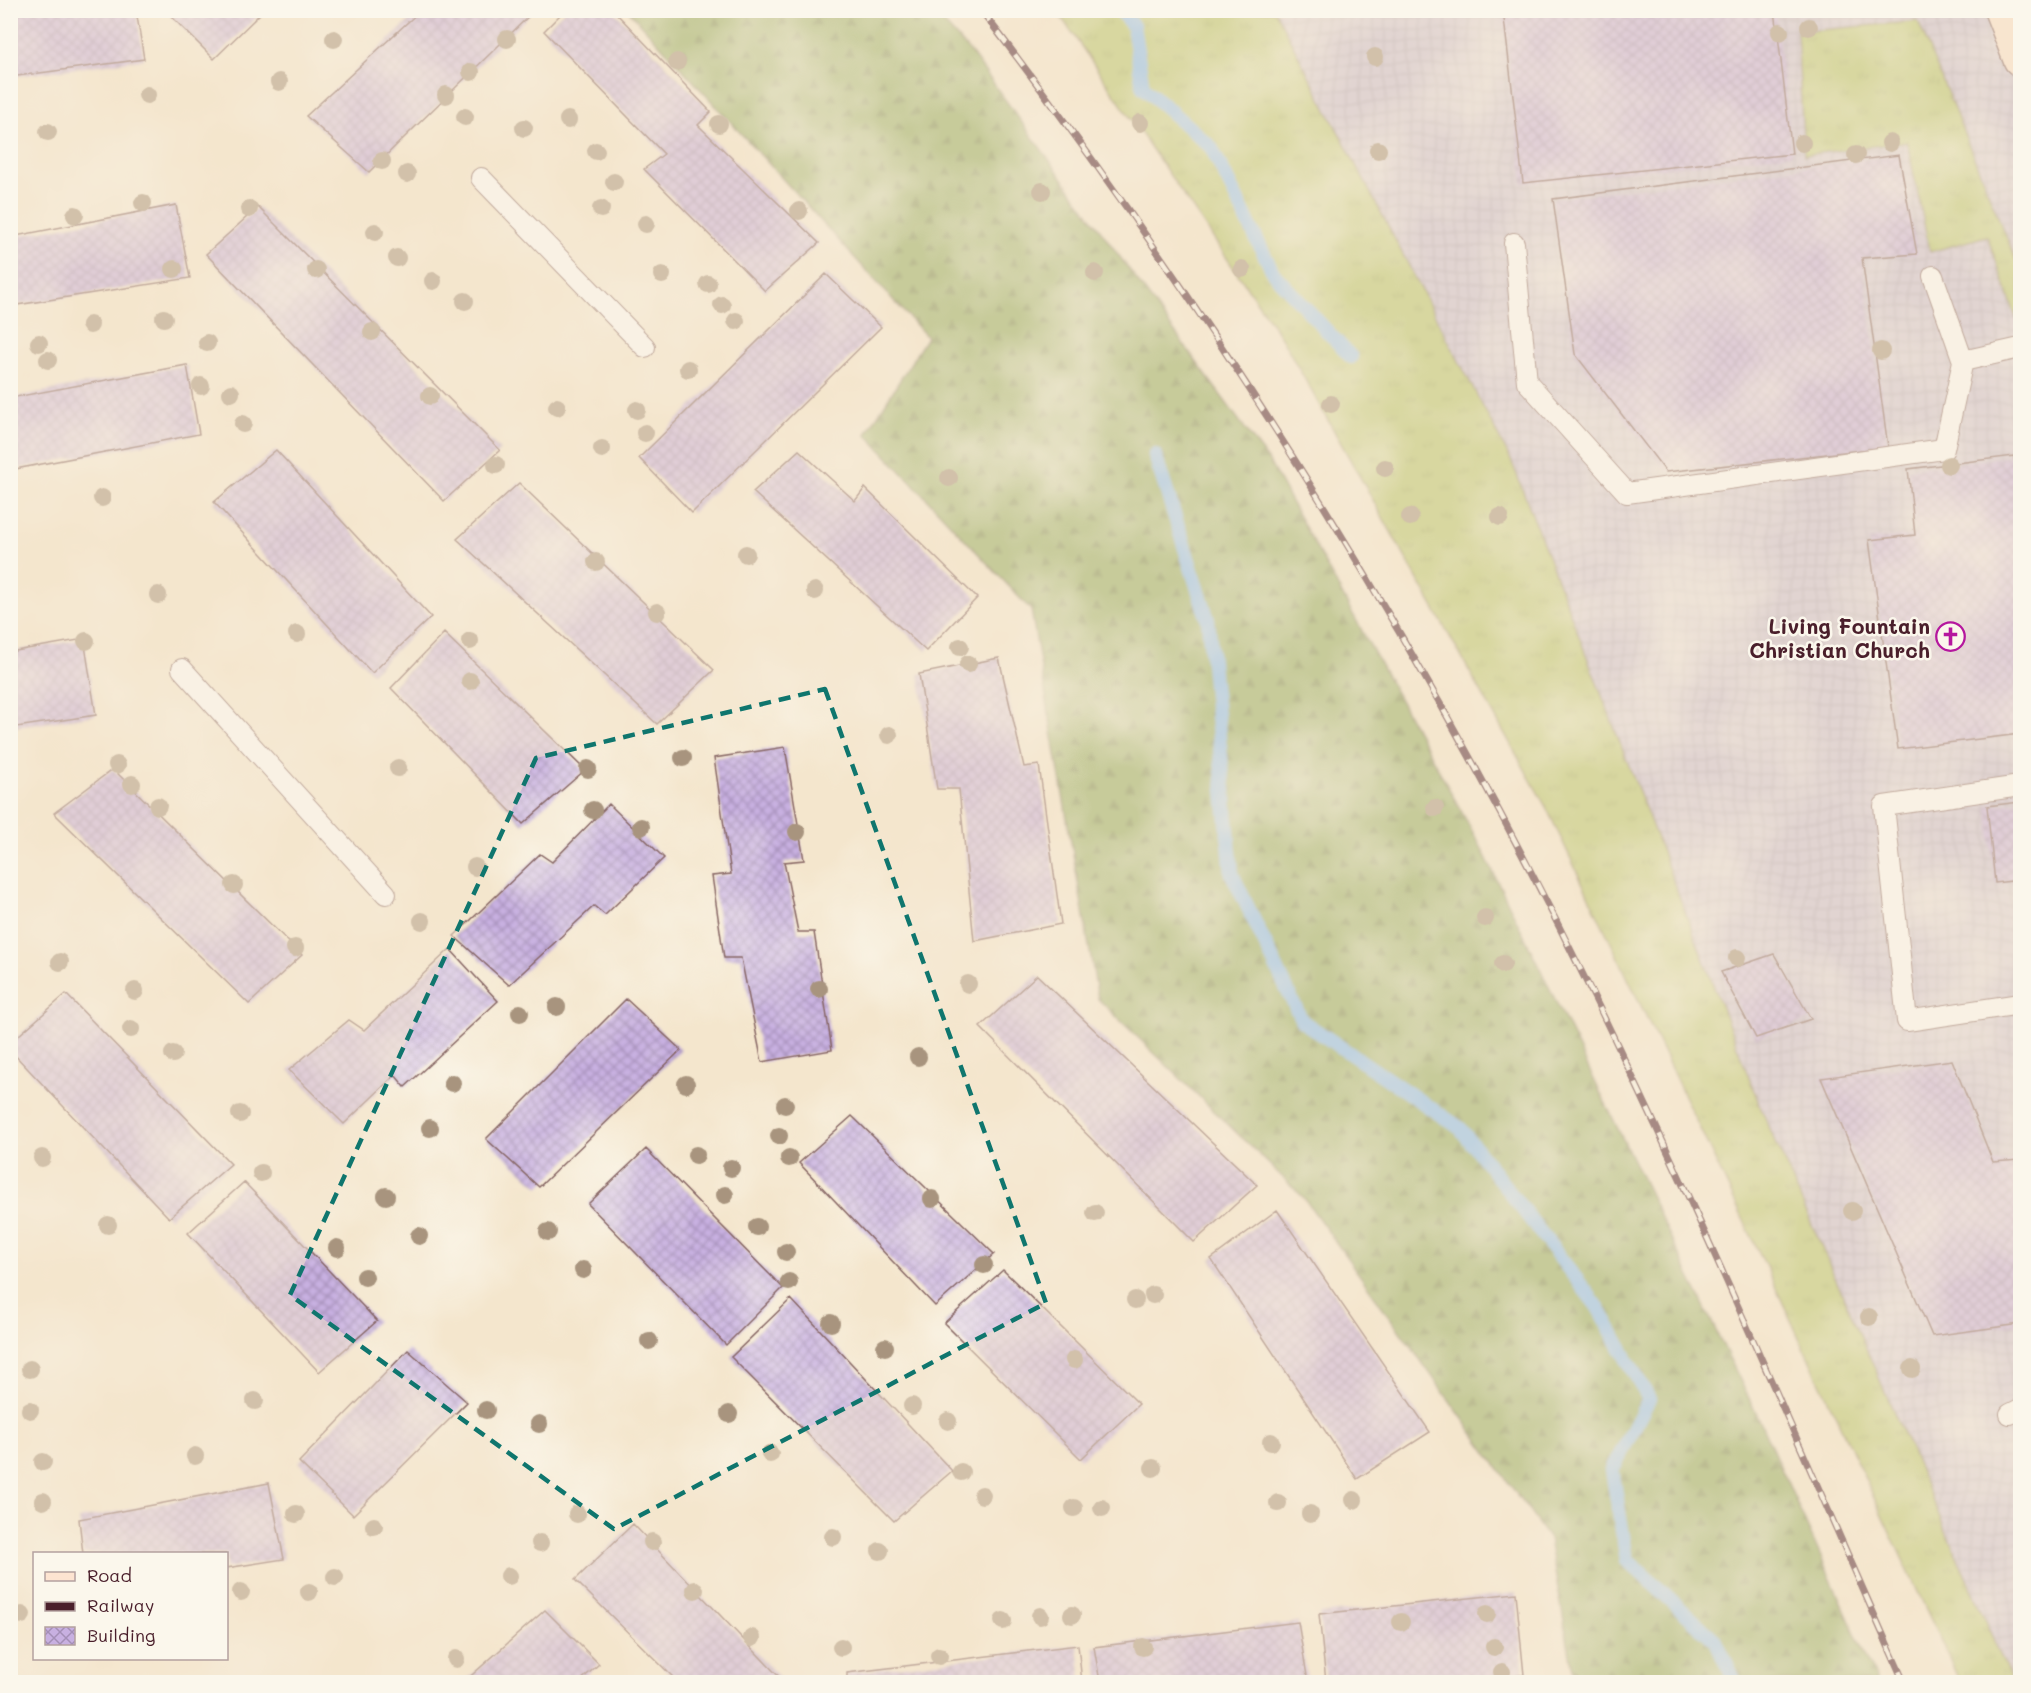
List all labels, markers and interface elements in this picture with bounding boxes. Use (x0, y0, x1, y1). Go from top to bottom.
place label: Living Fountain Christian Church (1749, 612, 1930, 663)
church icon: Living Fountain Christian Church (1935, 621, 1967, 653)
legend (33, 1552, 228, 1660)
text: Road (87, 1563, 132, 1587)
text: Railway (87, 1593, 154, 1617)
text: Building (87, 1623, 155, 1647)

